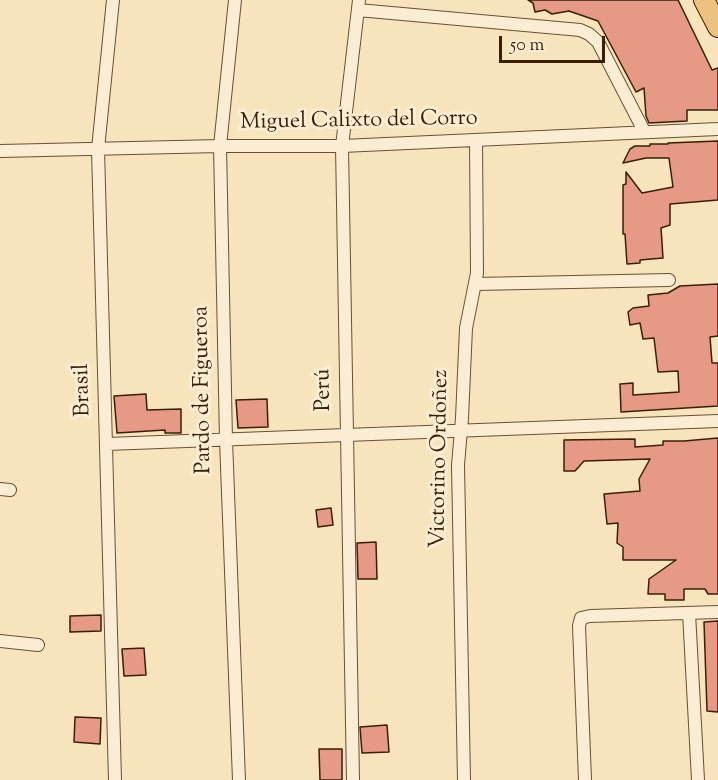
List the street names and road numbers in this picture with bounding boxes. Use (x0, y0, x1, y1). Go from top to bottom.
street label: Miguel Calixto del Corro (240, 107, 478, 137)
street label: Pardo de Figueroa (189, 306, 219, 474)
street label: Brasil (70, 363, 98, 417)
street label: Perú (311, 368, 339, 412)
street label: Victorino Ordoñez (426, 369, 456, 549)

